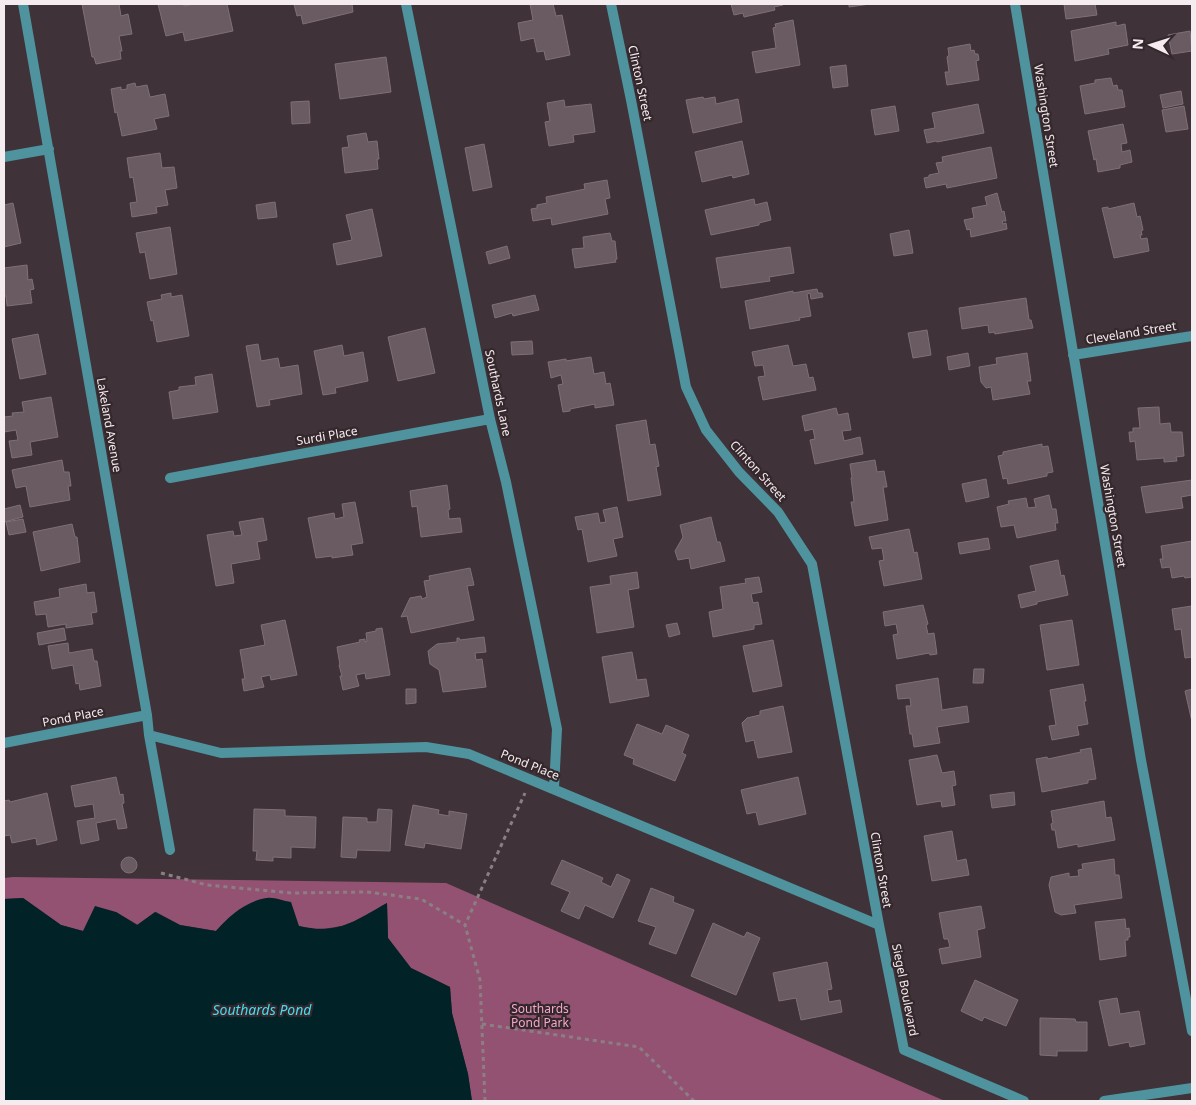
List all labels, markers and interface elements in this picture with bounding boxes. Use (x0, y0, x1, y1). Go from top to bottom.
north arrow (1126, 20, 1176, 70)
text: N (1128, 38, 1147, 50)
street label: Clinton Street (624, 44, 657, 123)
street label: Washington Street (1030, 63, 1063, 169)
street label: Cleveland Street (1084, 317, 1178, 348)
street label: Southards Lane (481, 348, 516, 438)
street label: Lakeland Avenue (93, 376, 126, 474)
street label: Surdi Place (295, 422, 359, 449)
street label: Clinton Street (726, 436, 791, 505)
street label: Washington Street (1096, 463, 1131, 569)
street label: Pond Place (41, 702, 105, 731)
street label: Pond Place (498, 745, 562, 784)
street label: Clinton Street (866, 831, 897, 910)
street label: Siegel Boulevard (888, 942, 923, 1038)
water label: Southards Pond (213, 1000, 312, 1019)
park label: Southards Pond Park (511, 1000, 569, 1031)

